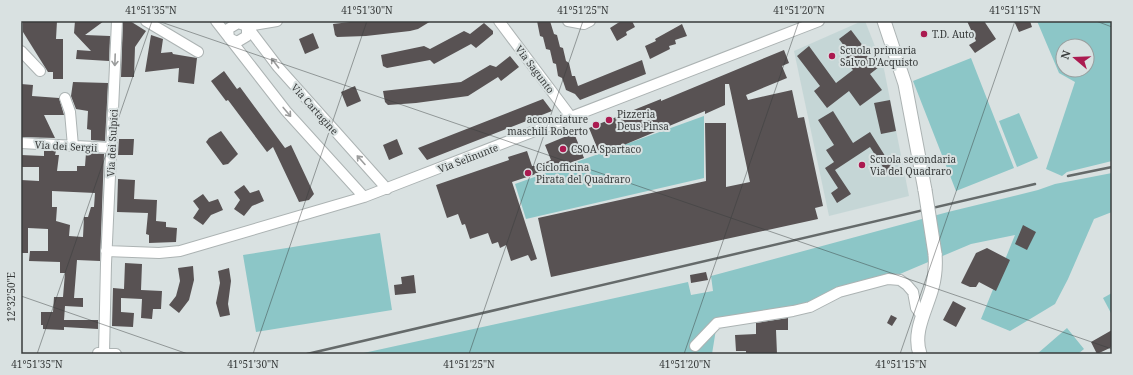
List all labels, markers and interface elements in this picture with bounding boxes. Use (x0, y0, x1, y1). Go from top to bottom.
text: 41°51'35"N (125, 3, 177, 17)
text: 41°51'30"N (341, 3, 393, 17)
text: 41°51'25"N (557, 3, 609, 17)
text: 41°51'20"N (773, 3, 825, 17)
text: 41°51'15"N (989, 3, 1041, 17)
place label: T.D. Auto (932, 27, 975, 41)
marker: T.D. Auto (919, 29, 929, 39)
north arrow (1055, 38, 1095, 78)
street label: Via Sagunto (512, 42, 558, 96)
place label: Scuola primaria Salvo D'Acquisto (840, 43, 918, 69)
text: N (1057, 48, 1074, 61)
marker: Scuola primaria Salvo D'Acquisto (827, 51, 837, 61)
one-way arrow (112, 53, 119, 66)
one-way arrow (271, 57, 279, 68)
street label: Via Cartagine (288, 80, 342, 138)
one-way arrow (283, 107, 292, 118)
place label: Pizzeria Deus Pinsa (617, 107, 669, 133)
street label: Via dei Sulpici (103, 108, 121, 177)
place label: acconciature maschili Roberto (507, 112, 588, 138)
marker: Pizzeria Deus Pinsa (604, 115, 614, 125)
marker: acconciature maschili Roberto (591, 120, 601, 130)
street label: Via dei Sergii (34, 137, 98, 155)
street label: Via Selinunte (436, 140, 500, 176)
place label: CSOA Spartaco (571, 142, 641, 156)
marker: CSOA Spartaco (558, 144, 568, 154)
place label: Scuola secondaria Via del Quadraro (870, 152, 956, 178)
one-way arrow (357, 155, 366, 165)
place label: Ciclofficina Pirata del Quadraro (536, 160, 631, 186)
marker: Scuola secondaria Via del Quadraro (857, 160, 867, 170)
marker: Ciclofficina Pirata del Quadraro (523, 168, 533, 178)
text: 12°32'50"E (4, 272, 18, 322)
text: 41°51'35"N (11, 357, 63, 371)
text: 41°51'30"N (227, 357, 279, 371)
text: 41°51'25"N (443, 357, 495, 371)
text: 41°51'20"N (659, 357, 711, 371)
text: 41°51'15"N (875, 357, 927, 371)

